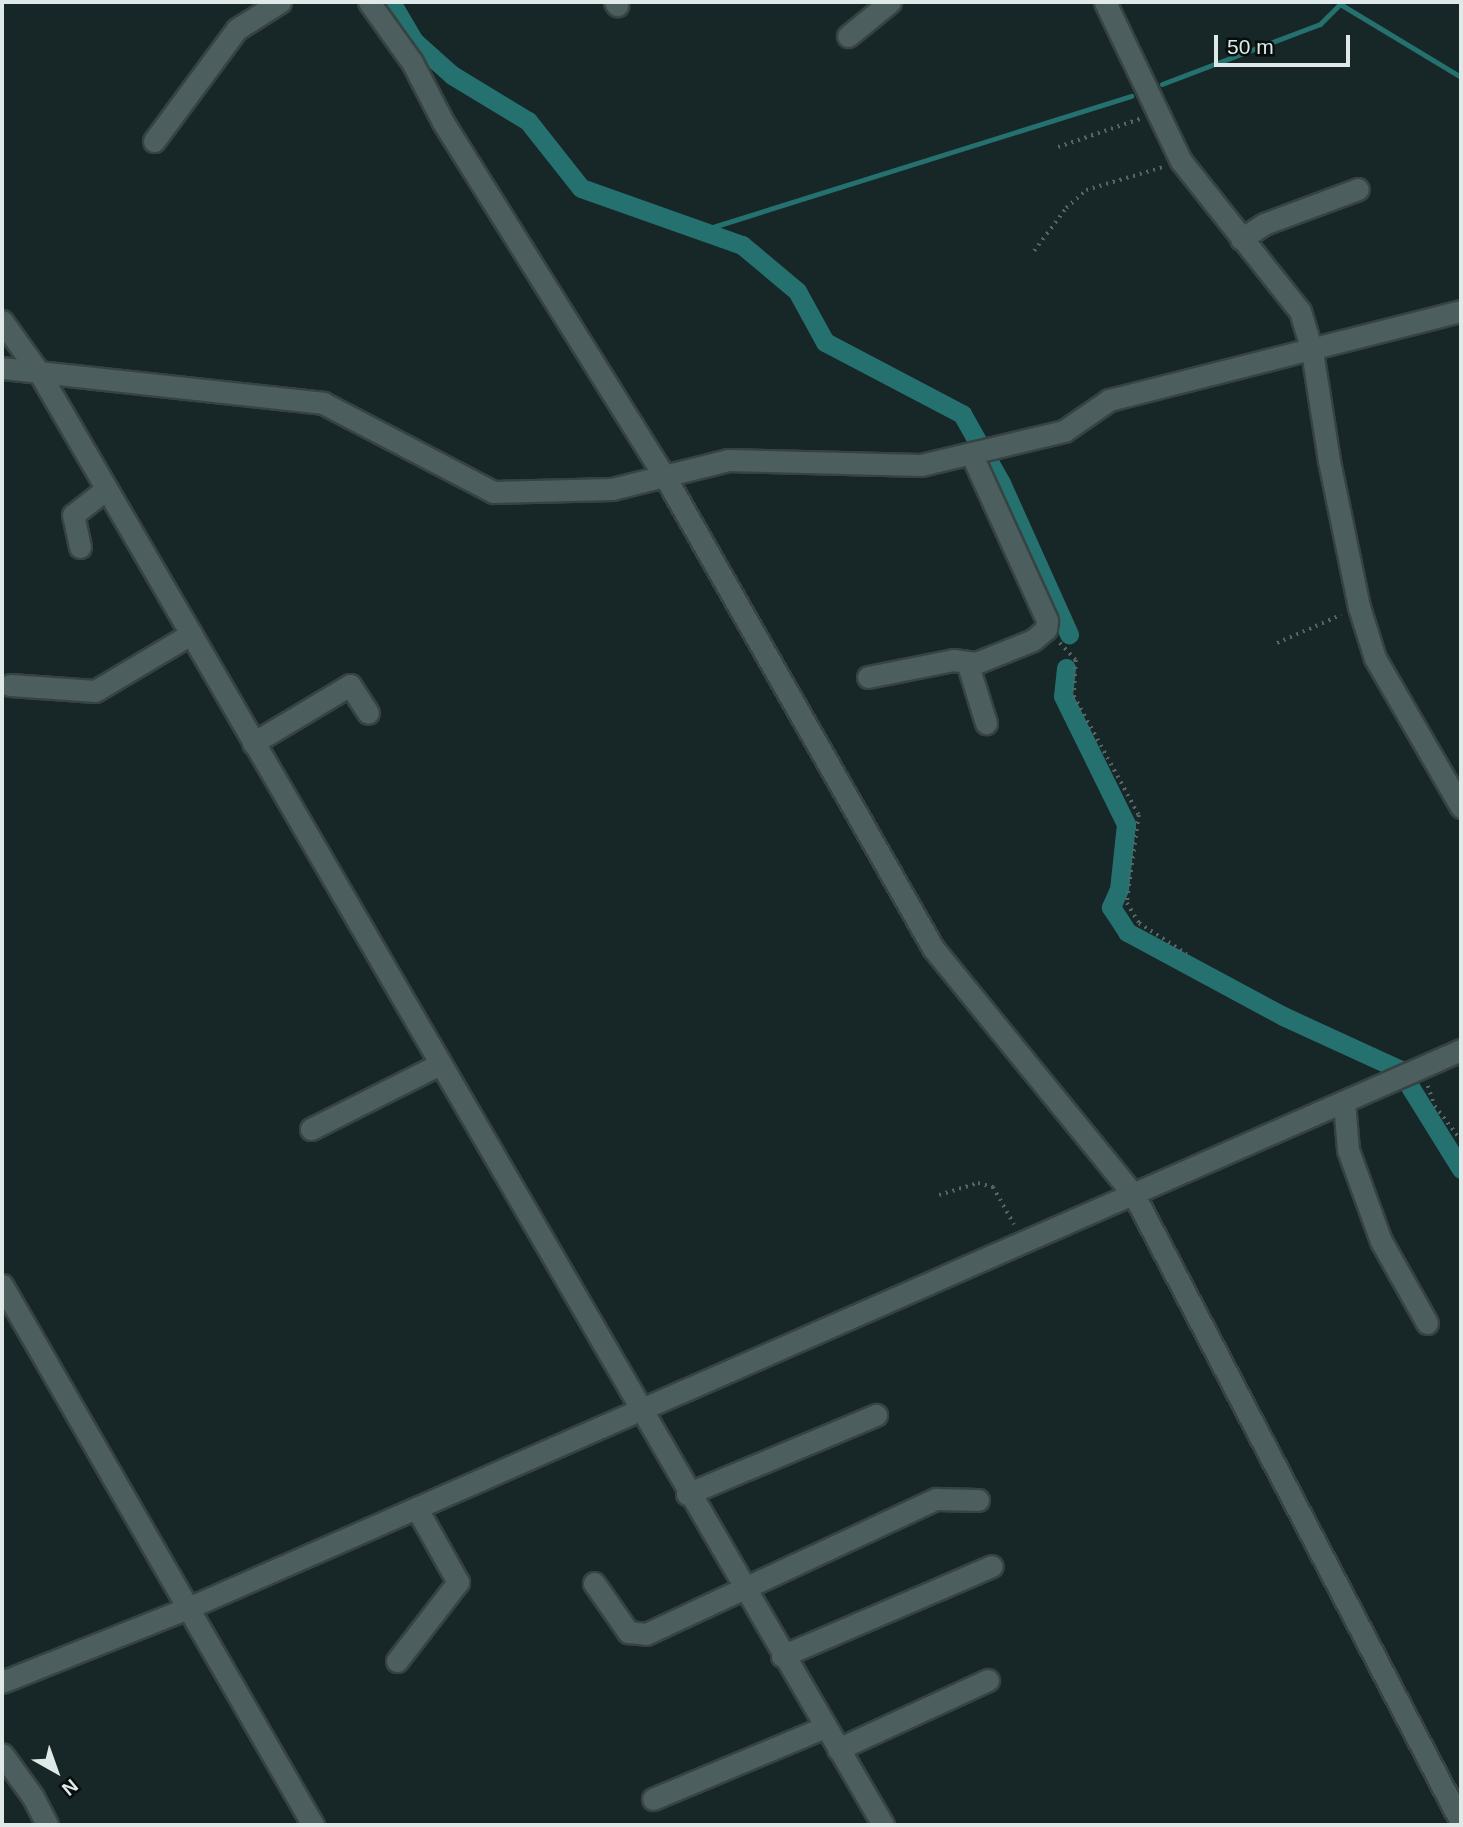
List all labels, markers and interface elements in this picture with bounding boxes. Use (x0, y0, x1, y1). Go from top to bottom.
scale bar (1218, 21, 1354, 65)
text: 50 m (1227, 35, 1274, 58)
north arrow (21, 1736, 91, 1806)
text: N (58, 1775, 82, 1800)

